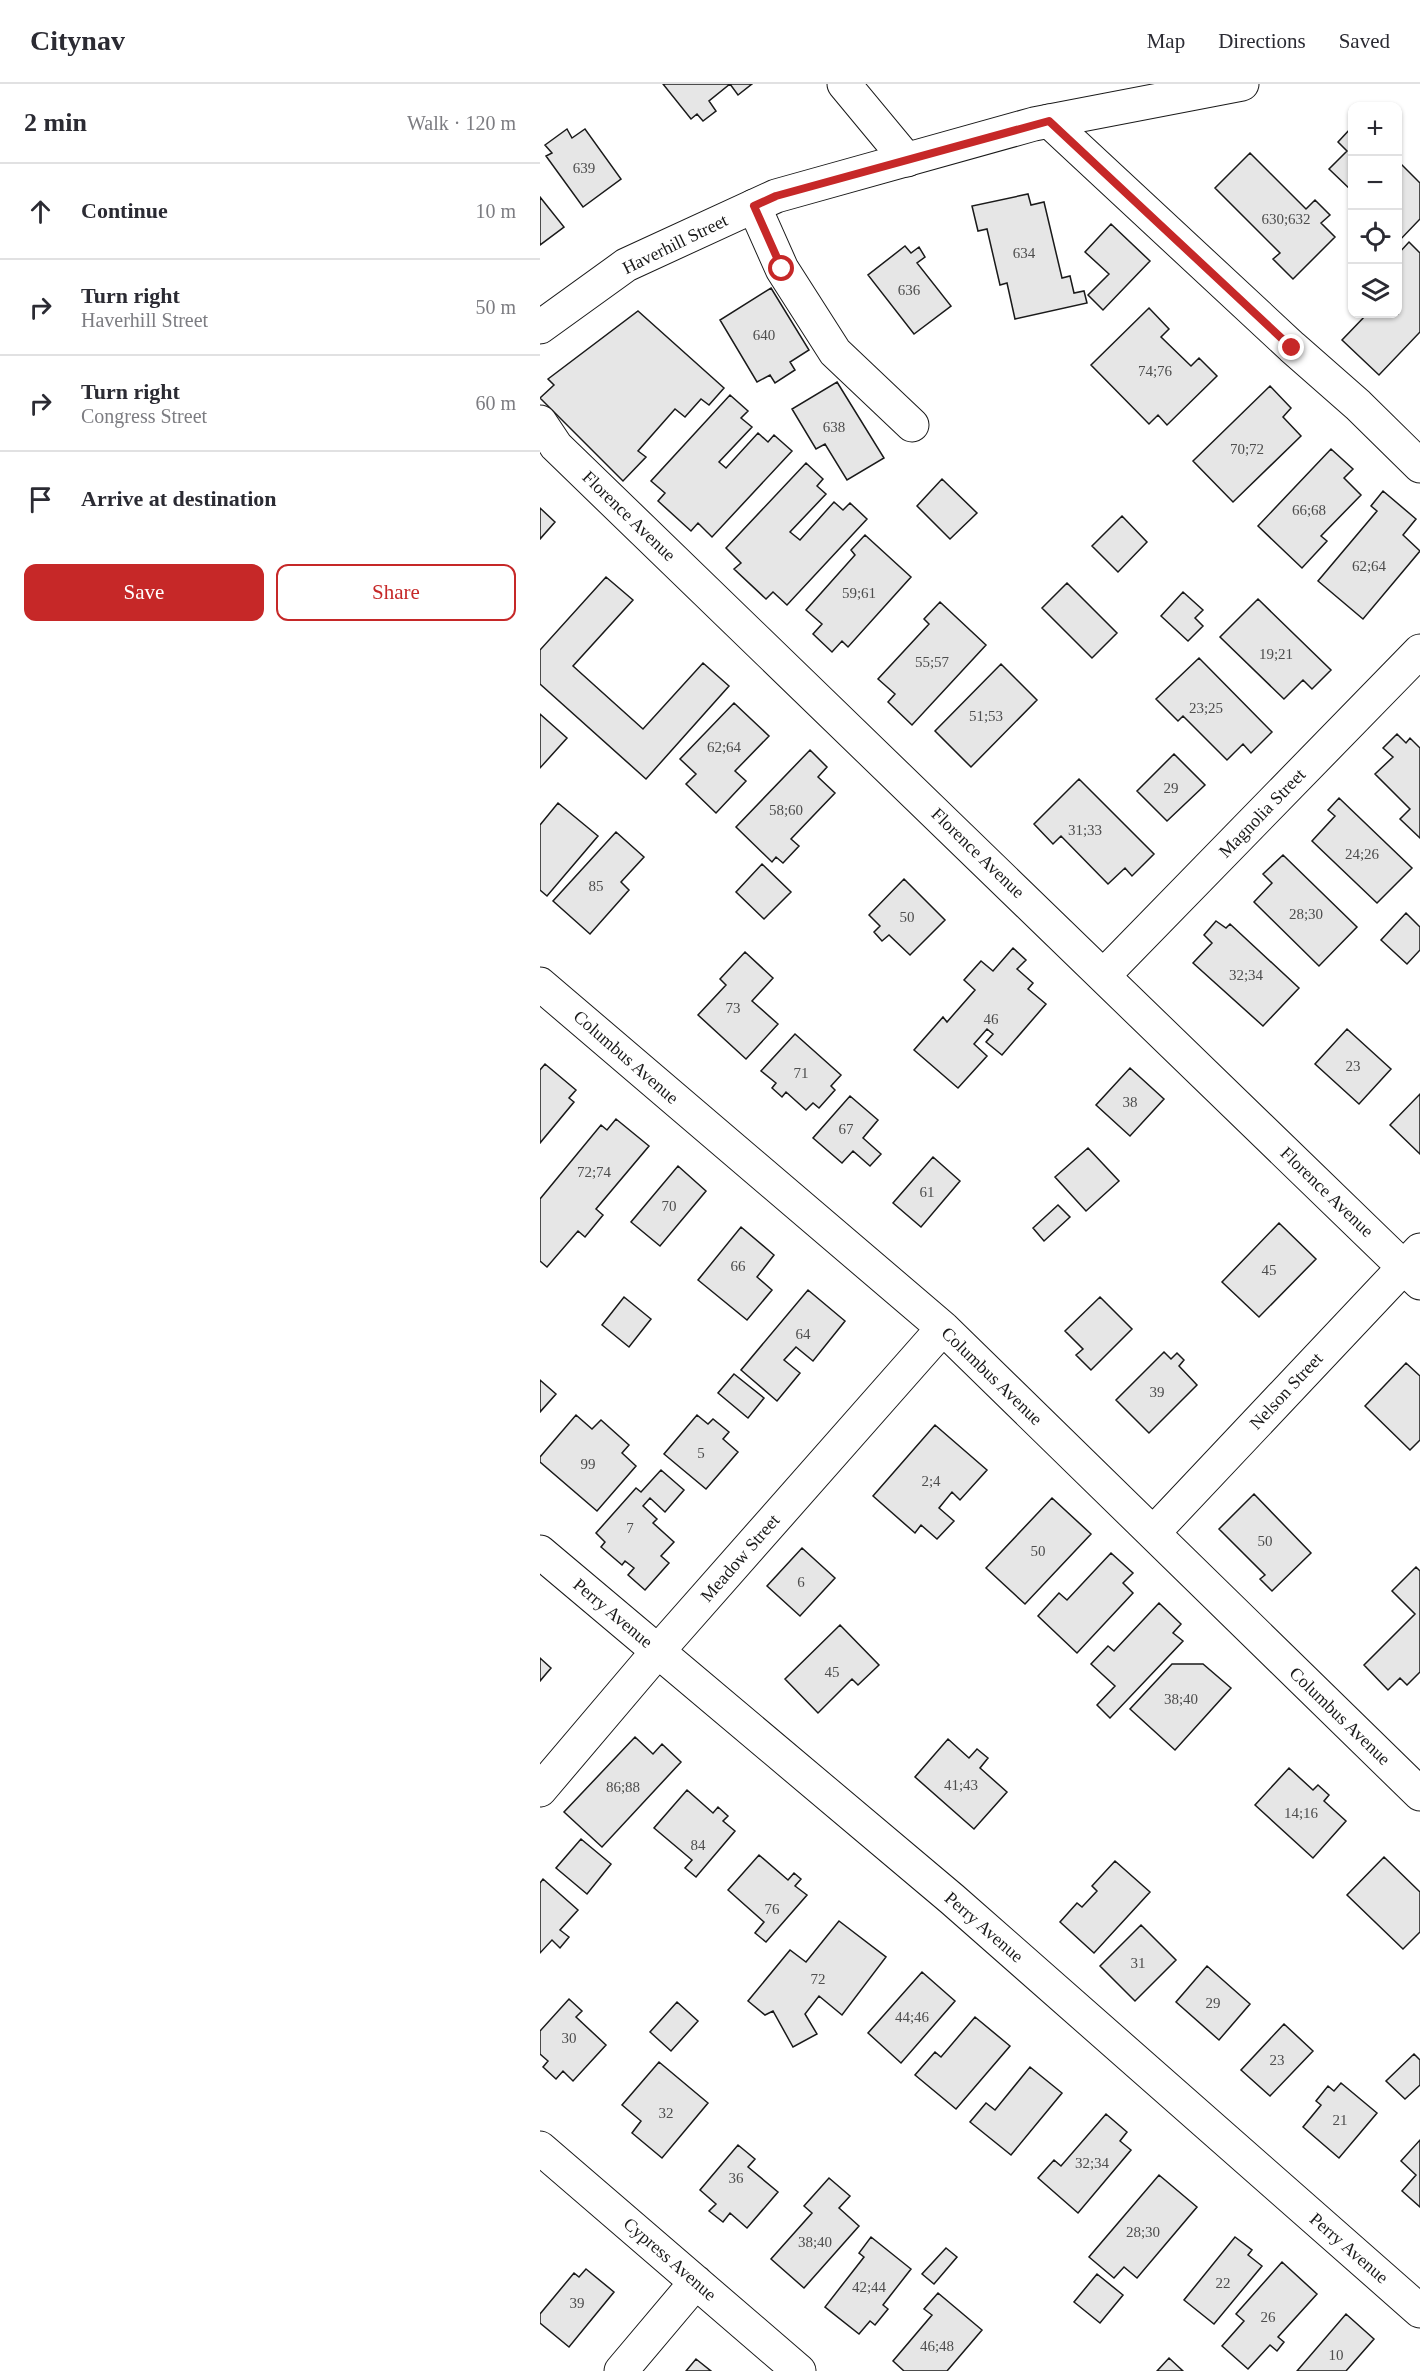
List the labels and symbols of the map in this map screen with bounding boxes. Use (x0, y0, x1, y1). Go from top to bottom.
house number: 639 (573, 160, 595, 176)
street label: Haverhill Street (619, 210, 731, 278)
house number: 630;632 (1261, 211, 1311, 227)
house number: 634 (1013, 245, 1036, 261)
route start (768, 255, 794, 281)
house number: 636 (898, 282, 921, 298)
house number: 640 (753, 327, 775, 343)
route end (1278, 334, 1304, 360)
house number: 74;76 (1138, 363, 1173, 379)
house number: 638 (823, 419, 845, 435)
house number: 70;72 (1230, 441, 1264, 457)
street label: Florence Avenue (578, 467, 680, 565)
house number: 66;68 (1292, 502, 1326, 518)
house number: 62;64 (1352, 558, 1387, 574)
house number: 59;61 (842, 585, 876, 601)
house number: 19;21 (1259, 646, 1293, 662)
house number: 55;57 (915, 654, 950, 670)
house number: 23;25 (1189, 700, 1223, 716)
house number: 51;53 (969, 708, 1003, 724)
house number: 62;64 (707, 739, 742, 755)
street label: Magnolia Street (1215, 765, 1309, 861)
house number: 29 (1164, 780, 1179, 796)
house number: 58;60 (769, 802, 803, 818)
street label: Florence Avenue (927, 804, 1029, 902)
house number: 31;33 (1068, 822, 1102, 838)
house number: 24;26 (1345, 846, 1380, 862)
house number: 85 (589, 878, 604, 894)
house number: 28;30 (1289, 906, 1323, 922)
house number: 50 (900, 909, 915, 925)
house number: 32;34 (1229, 967, 1264, 983)
house number: 73 (726, 1000, 741, 1016)
street label: Columbus Avenue (570, 1006, 682, 1108)
house number: 46 (984, 1011, 999, 1027)
house number: 23 (1346, 1058, 1361, 1074)
house number: 71 (794, 1065, 809, 1081)
house number: 38 (1123, 1094, 1138, 1110)
house number: 67 (839, 1121, 854, 1137)
street label: Florence Avenue (1276, 1143, 1378, 1241)
house number: 72;74 (577, 1164, 612, 1180)
house number: 61 (920, 1184, 935, 1200)
house number: 70 (662, 1198, 677, 1214)
house number: 66 (731, 1258, 746, 1274)
house number: 45 (1262, 1262, 1277, 1278)
street label: Columbus Avenue (938, 1323, 1046, 1429)
house number: 64 (796, 1326, 811, 1342)
street label: Nelson Street (1245, 1349, 1327, 1433)
house number: 39 (1150, 1384, 1165, 1400)
house number: 5 (697, 1445, 705, 1461)
house number: 99 (581, 1456, 596, 1472)
house number: 2;4 (921, 1473, 941, 1489)
street label: Meadow Street (697, 1510, 783, 1606)
house number: 7 (626, 1520, 634, 1536)
house number: 50 (1258, 1533, 1273, 1549)
house number: 50 (1031, 1543, 1046, 1559)
street label: Perry Avenue (569, 1574, 657, 1652)
house number: 6 (797, 1574, 805, 1590)
street label: Columbus Avenue (1286, 1663, 1394, 1769)
house number: 45 (825, 1664, 840, 1680)
house number: 38;40 (1164, 1691, 1198, 1707)
house number: 41;43 (944, 1777, 978, 1793)
house number: 86;88 (606, 1779, 640, 1795)
house number: 14;16 (1284, 1805, 1319, 1821)
house number: 84 (691, 1837, 706, 1853)
street label: Perry Avenue (941, 1888, 1027, 1966)
house number: 76 (765, 1901, 780, 1917)
house number: 31 (1131, 1955, 1146, 1971)
house number: 72 (811, 1971, 826, 1987)
house number: 29 (1206, 1995, 1221, 2011)
house number: 44;46 (895, 2009, 930, 2025)
house number: 30 (562, 2030, 577, 2046)
house number: 23 (1270, 2052, 1285, 2068)
house number: 32 (659, 2105, 674, 2121)
house number: 21 (1333, 2112, 1348, 2128)
house number: 32;34 (1075, 2155, 1110, 2171)
house number: 36 (729, 2170, 744, 2186)
street label: Perry Avenue (1306, 2209, 1392, 2287)
street label: Cypress Avenue (620, 2213, 720, 2305)
house number: 28;30 (1126, 2224, 1160, 2240)
house number: 38;40 (798, 2234, 832, 2250)
house number: 22 (1216, 2275, 1231, 2291)
house number: 42;44 (852, 2279, 887, 2295)
house number: 39 (570, 2295, 585, 2311)
house number: 26 (1261, 2309, 1276, 2325)
house number: 46;48 (920, 2338, 954, 2354)
house number: 10 (1329, 2347, 1344, 2363)

